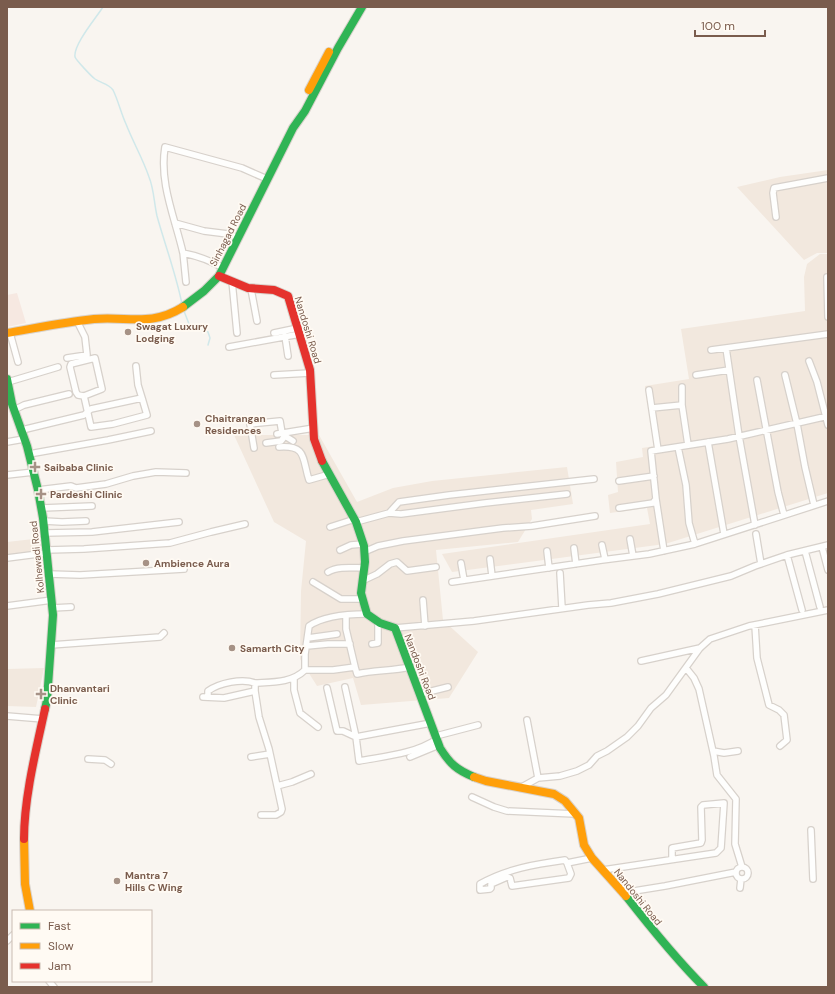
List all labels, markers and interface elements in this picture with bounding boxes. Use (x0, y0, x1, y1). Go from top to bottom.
scale bar (695, 12, 765, 38)
text: 100 m (701, 18, 735, 34)
street label: Sinhagad Road (207, 202, 249, 268)
street label: Nandoshi Road (292, 295, 324, 365)
place label: Swagat Luxury Lodging (136, 320, 208, 345)
marker: Swagat Luxury Lodging (123, 327, 133, 337)
place label: Chaitrangan Residences (205, 412, 266, 437)
marker: Chaitrangan Residences (192, 419, 202, 429)
marker: Saibaba Clinic (29, 461, 41, 473)
place label: Saibaba Clinic (44, 461, 114, 474)
marker: Pardeshi Clinic (35, 488, 47, 500)
place label: Pardeshi Clinic (50, 488, 123, 501)
street label: Kolhewadi Road (27, 520, 47, 594)
place label: Ambience Aura (154, 557, 230, 570)
marker: Ambience Aura (141, 558, 151, 568)
street label: Nandoshi Road (401, 632, 439, 702)
place label: Samarth City (240, 642, 305, 655)
marker: Samarth City (227, 643, 237, 653)
place label: Dhanvantari Clinic (50, 682, 110, 707)
marker: Dhanvantari Clinic (35, 688, 47, 700)
street label: Nandoshi Road (611, 866, 665, 928)
place label: Mantra 7 Hills C Wing (125, 869, 183, 894)
marker: Mantra 7 Hills C Wing (112, 876, 122, 886)
legend (12, 910, 152, 982)
text: Fast (48, 918, 71, 934)
text: Slow (48, 938, 74, 954)
text: Jam (48, 958, 71, 974)

